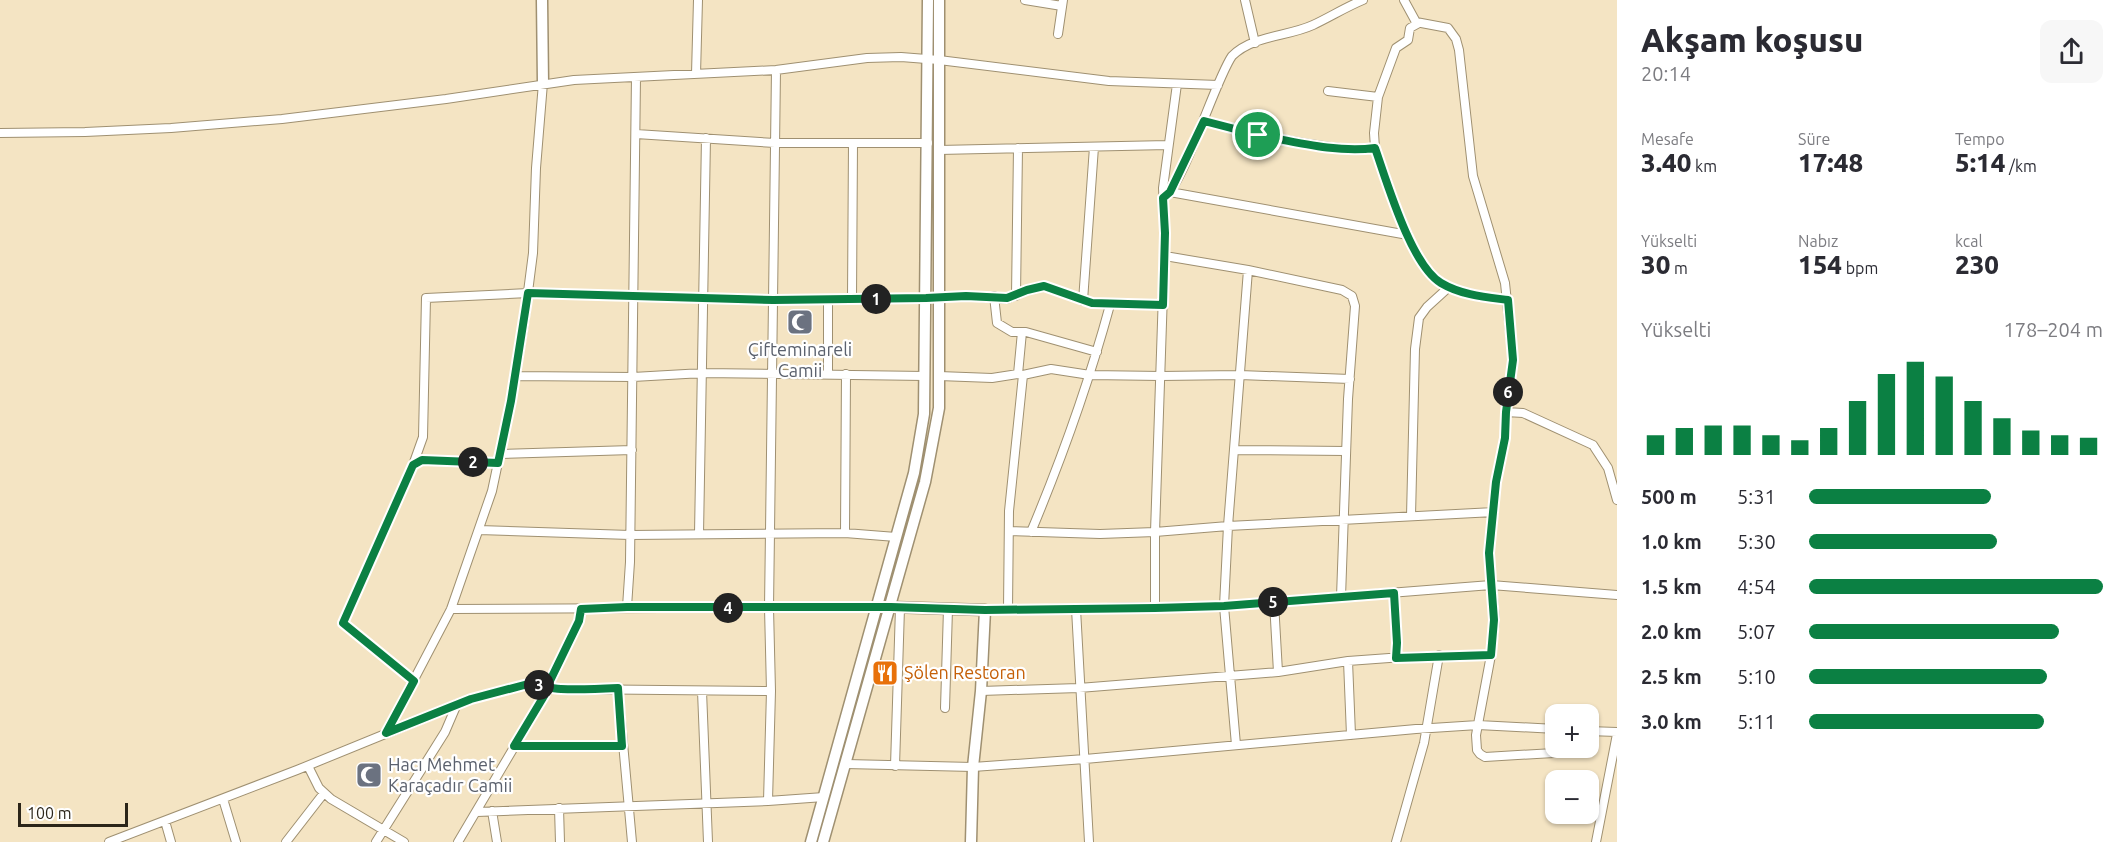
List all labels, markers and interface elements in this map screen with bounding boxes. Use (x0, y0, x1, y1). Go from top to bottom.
button: share (2040, 20, 2103, 83)
text: Akşam koşusu (1641, 21, 1863, 58)
text: 20:14 (1641, 62, 1691, 85)
pin (1232, 109, 1283, 160)
icon: arrive (1241, 118, 1274, 151)
text: Mesafe (1641, 130, 1694, 148)
text: Süre (1798, 130, 1830, 148)
text: Tempo (1955, 130, 2005, 148)
text: 3.40 (1641, 148, 1691, 177)
text: 17:48 (1798, 148, 1863, 177)
text: 5:14 (1955, 148, 2005, 177)
text: km (1691, 157, 1717, 175)
text: /km (2005, 157, 2037, 175)
text: Yükselti (1641, 232, 1697, 250)
text: Nabız (1798, 232, 1838, 250)
text: kcal (1955, 232, 1983, 250)
text: 30 (1641, 250, 1670, 279)
text: 154 (1798, 250, 1842, 279)
text: 230 (1955, 250, 1999, 279)
text: m (1670, 259, 1688, 277)
text: bpm (1842, 259, 1878, 277)
pin: 1 (861, 284, 891, 314)
text: 1 (871, 290, 881, 308)
mosque icon: Çifteminareli Camii (785, 307, 815, 337)
text: Yükselti (1641, 318, 1711, 341)
text: 178–204 m (2004, 318, 2103, 341)
place label: Çifteminareli Camii (748, 339, 852, 380)
pin: 6 (1493, 377, 1523, 407)
text: 6 (1503, 383, 1513, 401)
pin: 2 (458, 447, 488, 477)
text: 2 (468, 453, 478, 471)
text: 500 m (1641, 485, 1697, 508)
text: 5:31 (1737, 485, 1776, 508)
text: 1.0 km (1641, 530, 1702, 553)
text: 5:30 (1737, 530, 1776, 553)
text: 1.5 km (1641, 575, 1702, 598)
text: 4:54 (1737, 575, 1776, 598)
pin: 5 (1258, 587, 1288, 617)
pin: 4 (713, 593, 743, 623)
text: 5 (1268, 593, 1278, 611)
text: 4 (723, 599, 733, 617)
text: 2.0 km (1641, 620, 1702, 643)
text: 5:07 (1737, 620, 1776, 643)
restaurant icon: Şölen Restoran (870, 658, 900, 688)
place label: Şölen Restoran (904, 662, 1026, 682)
text: 2.5 km (1641, 665, 1702, 688)
text: 5:10 (1737, 665, 1776, 688)
pin: 3 (524, 670, 554, 700)
text: 3 (534, 676, 544, 694)
map controls (1545, 704, 1599, 824)
button: + (1545, 704, 1599, 758)
text: 3.0 km (1641, 710, 1702, 733)
text: 5:11 (1737, 710, 1776, 733)
place label: Hacı Mehmet Karaçadır Camii (388, 754, 512, 795)
mosque icon: Hacı Mehmet Karaçadır Camii (354, 760, 384, 790)
button: − (1545, 770, 1599, 824)
scale bar (18, 800, 128, 828)
text: 100 m (27, 804, 72, 822)

